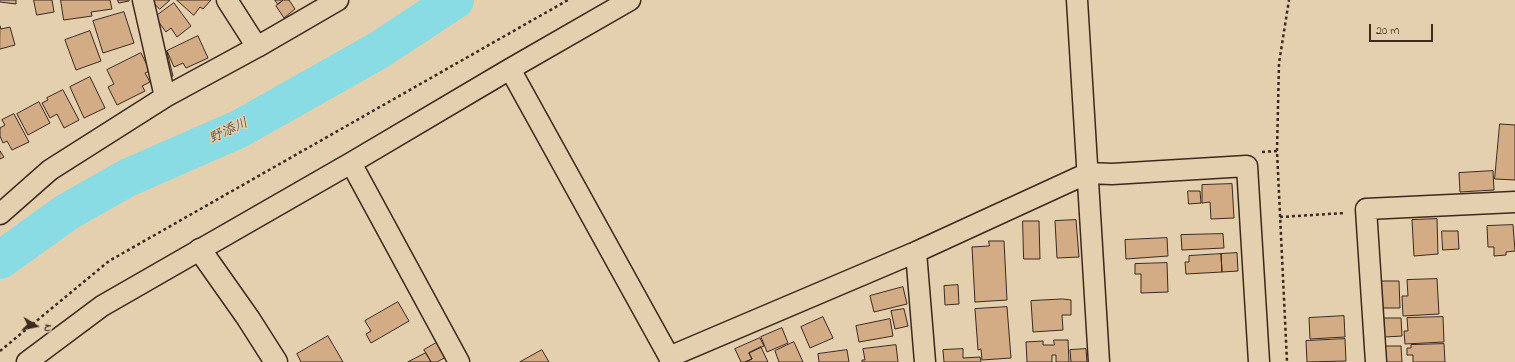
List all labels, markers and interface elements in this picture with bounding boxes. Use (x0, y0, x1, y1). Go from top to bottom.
scale bar (1371, 16, 1435, 42)
text: 20 m (1376, 22, 1399, 40)
water label: 野添川 (206, 116, 252, 148)
north arrow (16, 306, 56, 346)
text: N (39, 323, 56, 333)

